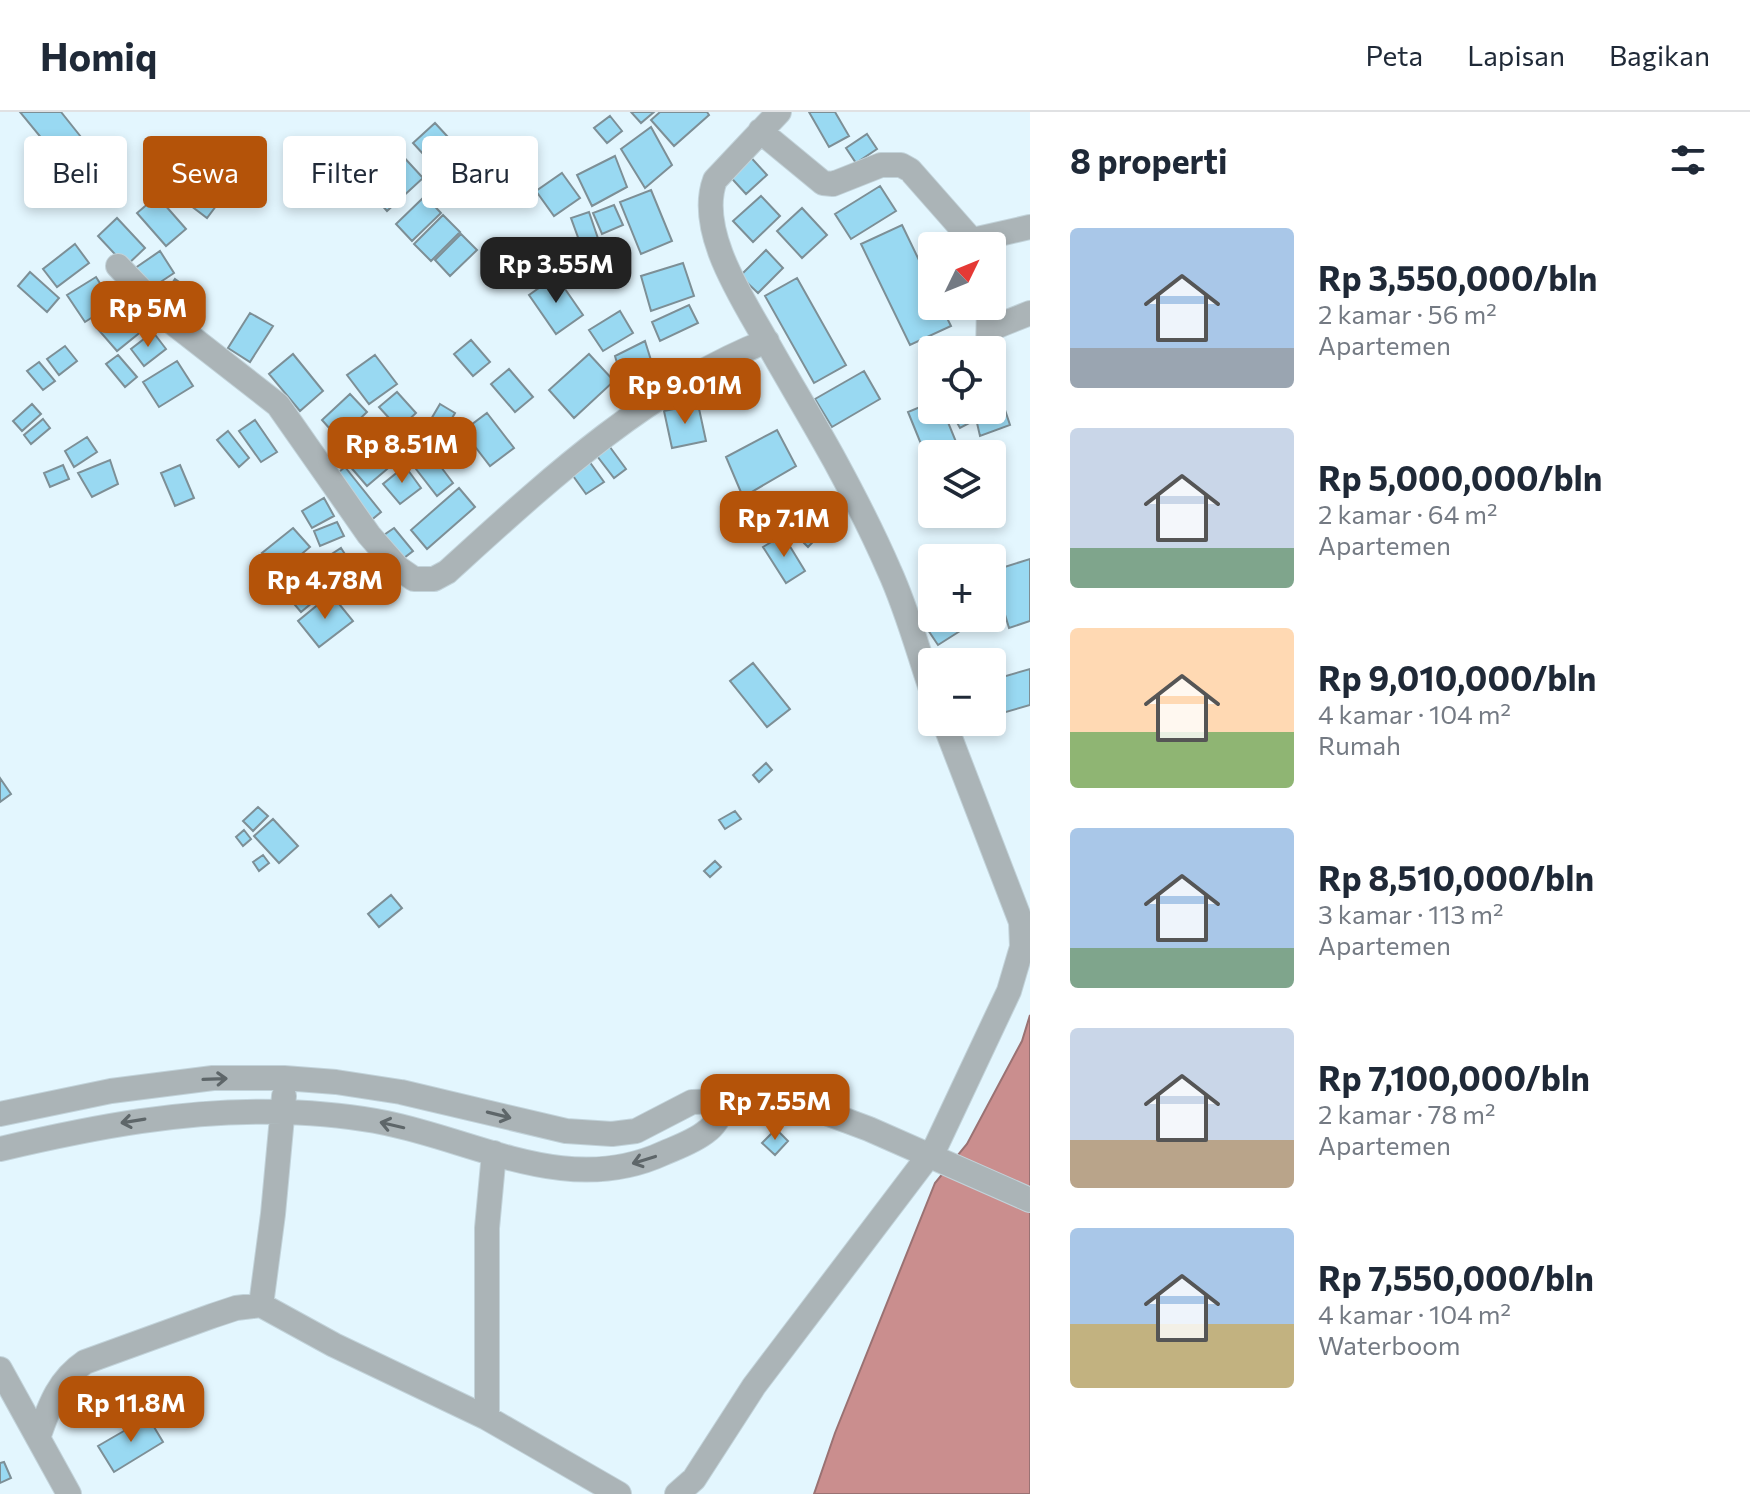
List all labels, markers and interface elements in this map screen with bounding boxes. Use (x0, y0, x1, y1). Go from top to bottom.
text: Homiq (40, 32, 157, 79)
text: Peta (1365, 38, 1423, 72)
text: Lapisan (1467, 38, 1565, 72)
text: Bagikan (1609, 38, 1710, 72)
chip: Beli (24, 136, 127, 208)
chip: Sewa (143, 136, 267, 208)
chip: Filter (283, 136, 406, 208)
chip: Baru (422, 136, 538, 208)
icon: filters (1666, 138, 1710, 182)
text: 8 properti (1070, 139, 1227, 181)
north arrow (918, 232, 1006, 320)
map controls (918, 232, 1006, 736)
pin: Rp 3.55M (473, 237, 639, 305)
text: Rp 3.55M (498, 247, 614, 278)
text: Rp 3,550,000/bln (1318, 256, 1597, 298)
icon: home (1134, 260, 1230, 356)
pin: Rp 5M (92, 281, 204, 349)
text: Rp 5M (109, 291, 187, 322)
text: 2 kamar · 56 m² (1318, 298, 1497, 329)
text: Apartemen (1318, 329, 1451, 360)
button: locate (918, 336, 1006, 424)
pin: Rp 9.01M (602, 358, 768, 426)
text: Rp 9.01M (628, 368, 742, 399)
pin: Rp 8.51M (319, 417, 485, 485)
text: Rp 8.51M (346, 427, 458, 458)
button: layers (918, 440, 1006, 528)
text: Rp 5,000,000/bln (1318, 456, 1602, 498)
icon: home (1134, 460, 1230, 556)
pin: Rp 7.1M (710, 491, 858, 559)
text: 2 kamar · 64 m² (1318, 498, 1497, 529)
text: Rp 7.1M (738, 501, 830, 532)
text: Apartemen (1318, 529, 1451, 560)
button: + (918, 544, 1006, 632)
pin: Rp 4.78M (242, 553, 408, 621)
text: Rp 4.78M (267, 563, 383, 594)
button: − (918, 648, 1006, 736)
text: Rp 9,010,000/bln (1318, 656, 1596, 698)
icon: home (1134, 660, 1230, 756)
text: 4 kamar · 104 m² (1318, 698, 1511, 729)
text: Rumah (1318, 729, 1401, 760)
text: Rp 8,510,000/bln (1318, 856, 1594, 898)
icon: home (1134, 860, 1230, 956)
text: 3 kamar · 113 m² (1318, 898, 1503, 929)
text: Apartemen (1318, 929, 1451, 960)
text: Rp 7,100,000/bln (1318, 1056, 1590, 1098)
icon: home (1134, 1060, 1230, 1156)
one-way arrow (201, 1071, 228, 1086)
pin: Rp 7.55M (692, 1074, 858, 1142)
text: Rp 7.55M (719, 1084, 831, 1115)
text: 2 kamar · 78 m² (1318, 1098, 1495, 1129)
one-way arrow (486, 1109, 512, 1124)
one-way arrow (121, 1114, 146, 1129)
one-way arrow (379, 1117, 405, 1132)
text: Apartemen (1318, 1129, 1451, 1160)
one-way arrow (632, 1153, 658, 1168)
text: Rp 7,550,000/bln (1318, 1256, 1594, 1298)
icon: home (1134, 1260, 1230, 1356)
text: 4 kamar · 104 m² (1318, 1298, 1511, 1329)
text: Waterboom (1318, 1329, 1460, 1360)
pin: Rp 11.8M (48, 1376, 214, 1444)
text: Rp 11.8M (76, 1386, 186, 1417)

